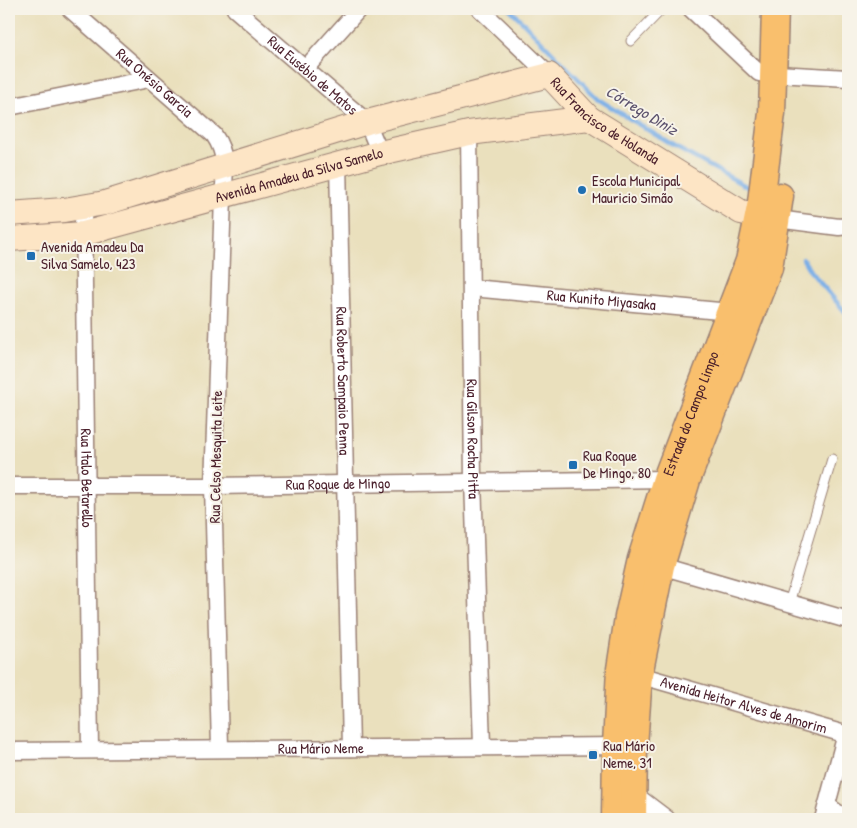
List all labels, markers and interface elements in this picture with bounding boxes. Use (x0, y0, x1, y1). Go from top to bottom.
street label: Rua Eusébio de Matos (263, 30, 363, 120)
street label: Rua Onésio Garcia (112, 43, 198, 122)
street label: Rua Francisco de Holanda (546, 72, 664, 169)
water label: Córrego Diniz (602, 80, 683, 141)
street label: Avenida Amadeu da Silva Samelo (212, 142, 385, 208)
place label: Escola Municipal Mauricio Simão (592, 170, 680, 208)
marker: Escola Municipal Mauricio Simão (576, 184, 588, 196)
place label: Avenida Amadeu Da Silva Samelo, 423 (41, 236, 143, 274)
marker: Avenida Amadeu Da Silva Samelo, 423 (25, 250, 37, 262)
street label: Rua Kunito Miyasaka (546, 284, 657, 315)
street label: Rua Roberto Sampaio Penna (331, 306, 355, 456)
street label: Estrada do Campo Limpo (657, 348, 724, 479)
street label: Rua Gilson Rocha Pitta (462, 379, 485, 499)
street label: Rua Celso Mesquita Leite (204, 390, 227, 524)
street label: Rua Italo Betarello (76, 428, 98, 528)
place label: Rua Roque De Mingo, 80 (583, 445, 651, 483)
marker: Rua Roque De Mingo, 80 (567, 459, 579, 471)
street label: Rua Roque de Mingo (286, 472, 390, 495)
street label: Avenida Heitor Alves de Amorim (658, 671, 830, 738)
place label: Rua Mário Neme, 31 (603, 735, 655, 773)
street label: Rua Mário Neme (278, 737, 364, 759)
marker: Rua Mário Neme, 31 (587, 749, 599, 761)

